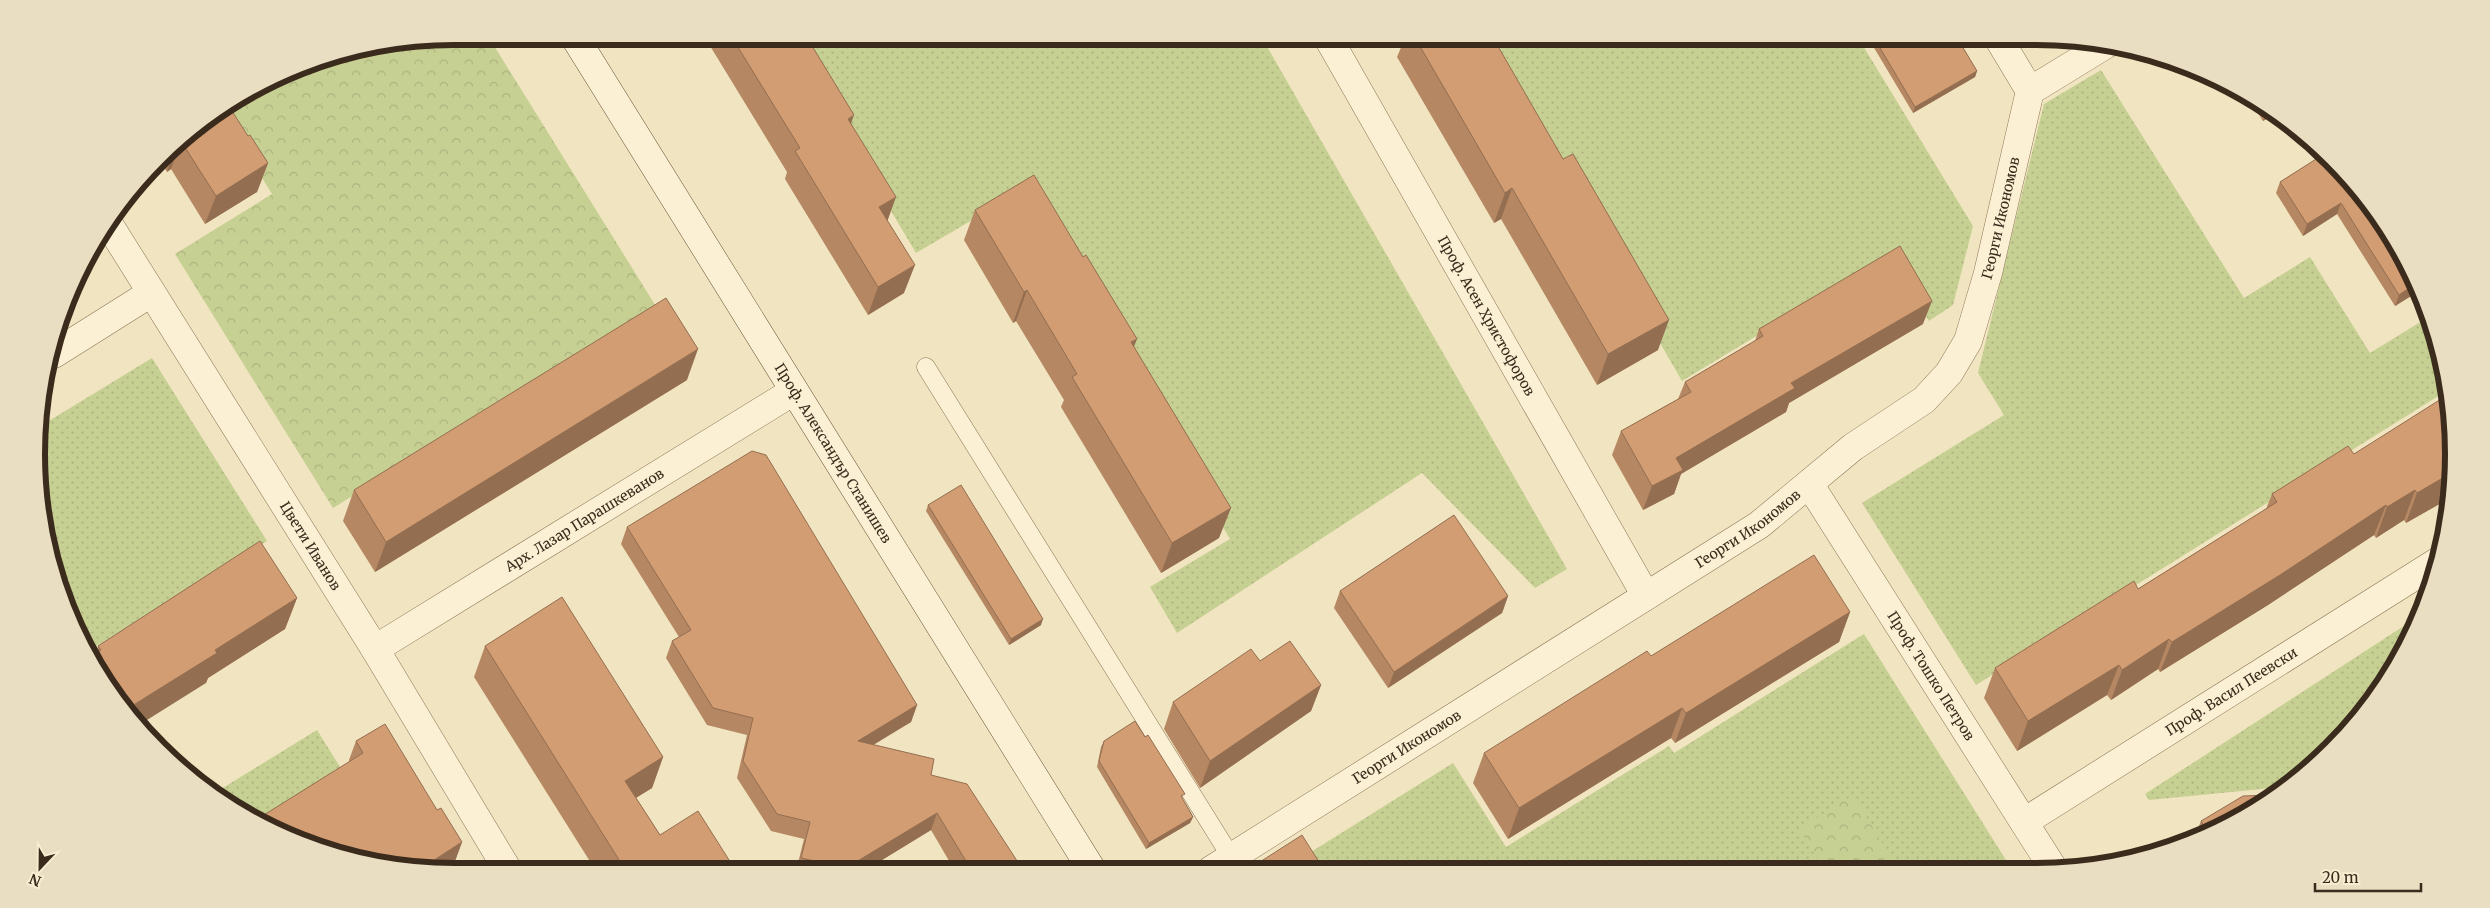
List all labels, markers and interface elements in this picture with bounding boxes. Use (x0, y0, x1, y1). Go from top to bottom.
street label: Георги Икономов (1978, 155, 2023, 282)
street label: Проф. Асен Христофоров (1434, 233, 1539, 399)
street label: Проф. Александър Станишев (771, 360, 896, 546)
street label: Арх. Лазар Парашкеванов (501, 464, 667, 576)
street label: Георги Икономов (1691, 485, 1804, 572)
street label: Цвети Иванов (276, 498, 345, 594)
street label: Проф. Тошко Петров (1883, 608, 1979, 744)
street label: Проф. Васил Пеевски (2162, 643, 2301, 740)
street label: Георги Икономов (1349, 706, 1464, 788)
north arrow (15, 843, 65, 893)
scale bar (2315, 860, 2421, 892)
text: 20 m (2322, 868, 2359, 887)
text: N (27, 870, 44, 890)

